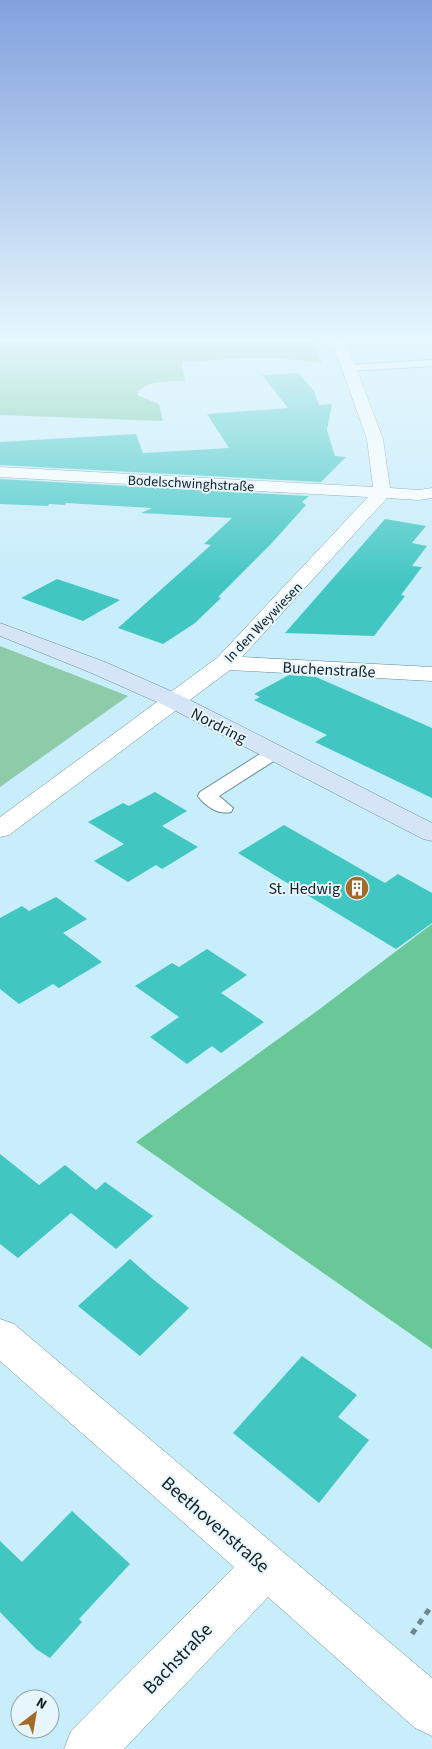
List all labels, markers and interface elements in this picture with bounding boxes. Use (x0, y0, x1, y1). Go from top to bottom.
street label: Bodelschwinghstraße (127, 471, 255, 497)
street label: In den Weywiesen (220, 578, 307, 667)
street label: Buchenstraße (282, 657, 376, 683)
street label: Nordring (187, 703, 250, 749)
building icon: St. Hedwig (344, 875, 370, 901)
place label: St. Hedwig (268, 878, 340, 900)
street label: Beethovenstraße (155, 1470, 275, 1580)
street label: Bachstraße (137, 1617, 219, 1701)
north arrow (10, 1689, 60, 1739)
text: N (32, 1693, 50, 1715)

